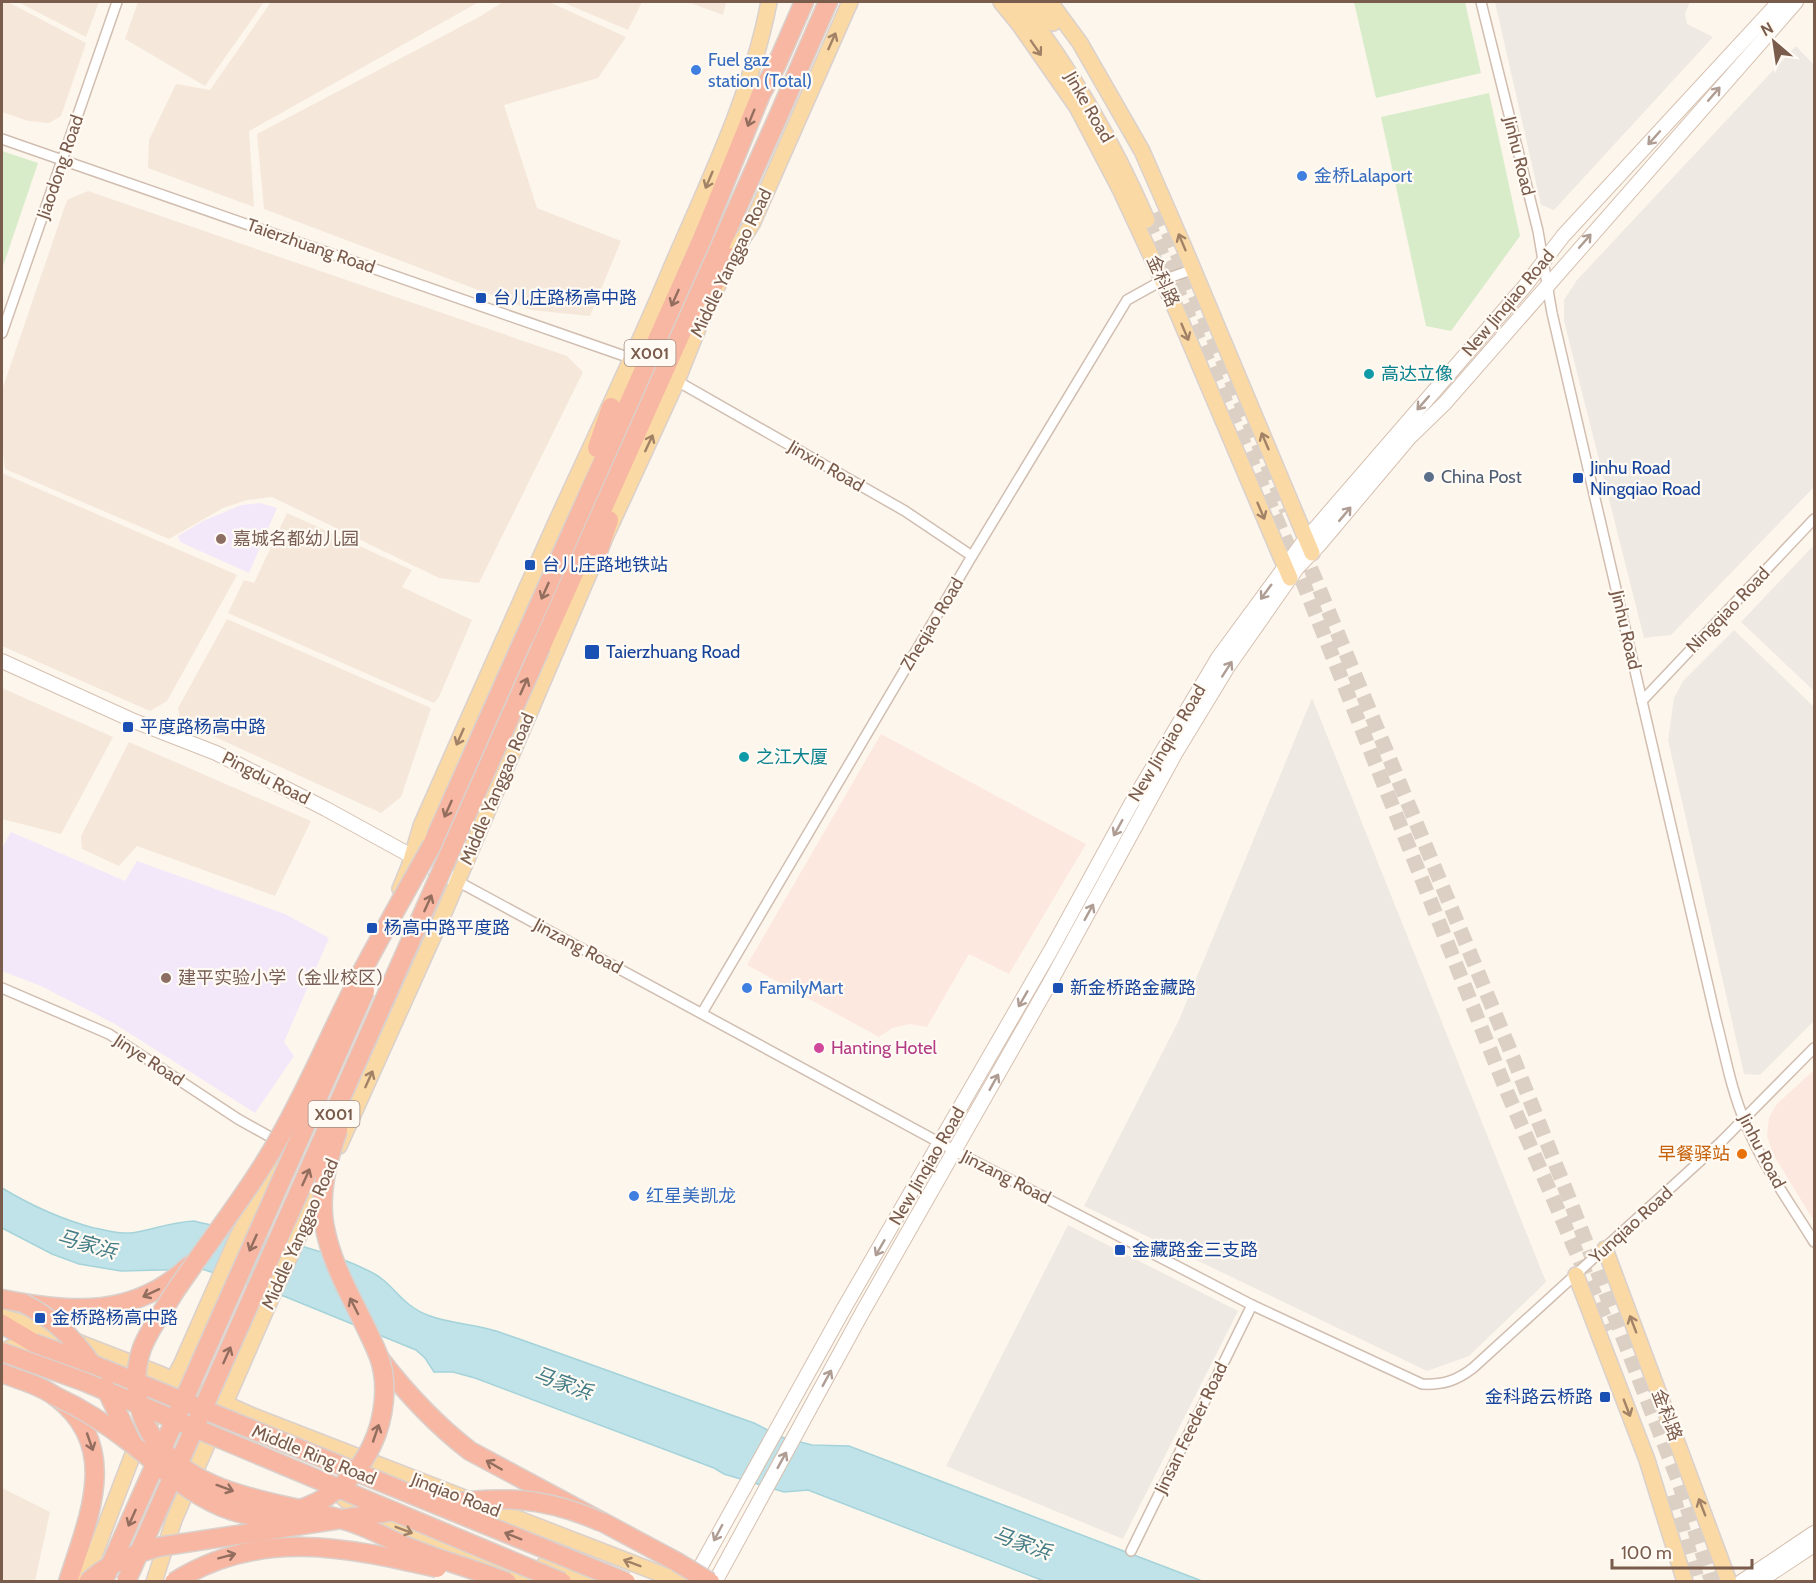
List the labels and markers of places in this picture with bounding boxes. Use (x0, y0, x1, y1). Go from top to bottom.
place label: Fuel gaz station (Total) (708, 49, 812, 92)
marker: Fuel gaz station (Total) (689, 63, 703, 77)
place label: 金桥Lalaport (1314, 165, 1412, 187)
marker: 金桥Lalaport (1295, 169, 1309, 183)
place label: 台儿庄路杨高中路 (493, 287, 637, 309)
marker: 台儿庄路杨高中路 (474, 291, 488, 305)
place label: 高达立像 (1381, 363, 1453, 385)
marker: 高达立像 (1362, 367, 1376, 381)
place label: Jinhu Road Ningqiao Road (1589, 457, 1701, 500)
place label: China Post (1441, 466, 1522, 488)
marker: China Post (1422, 470, 1436, 484)
marker: Jinhu Road Ningqiao Road (1571, 471, 1585, 485)
place label: 嘉城名都幼儿园 (233, 528, 359, 550)
marker: 嘉城名都幼儿园 (214, 532, 228, 546)
place label: 台儿庄路地铁站 (542, 554, 668, 576)
marker: 台儿庄路地铁站 (523, 558, 537, 572)
place label: Taierzhuang Road (606, 641, 740, 663)
marker: Taierzhuang Road (583, 643, 601, 661)
place label: 平度路杨高中路 (140, 716, 266, 738)
marker: 平度路杨高中路 (121, 720, 135, 734)
place label: 之江大厦 (756, 746, 828, 768)
marker: 之江大厦 (737, 750, 751, 764)
place label: 杨高中路平度路 (384, 917, 510, 939)
marker: 杨高中路平度路 (365, 921, 379, 935)
place label: 建平实验小学（金业校区） (178, 967, 394, 989)
marker: 建平实验小学（金业校区） (159, 971, 173, 985)
place label: FamilyMart (759, 977, 843, 999)
place label: 新金桥路金藏路 (1070, 977, 1196, 999)
marker: FamilyMart (740, 981, 754, 995)
marker: 新金桥路金藏路 (1051, 981, 1065, 995)
place label: Hanting Hotel (831, 1037, 937, 1059)
marker: Hanting Hotel (812, 1041, 826, 1055)
place label: 早餐驿站 (1658, 1143, 1730, 1165)
marker: 早餐驿站 (1735, 1147, 1749, 1161)
place label: 红星美凯龙 (646, 1185, 736, 1207)
marker: 红星美凯龙 (627, 1189, 641, 1203)
place label: 金藏路金三支路 (1132, 1239, 1258, 1261)
marker: 金藏路金三支路 (1113, 1243, 1127, 1257)
place label: 金桥路杨高中路 (52, 1307, 178, 1329)
marker: 金桥路杨高中路 (33, 1311, 47, 1325)
place label: 金科路云桥路 (1485, 1386, 1593, 1408)
marker: 金科路云桥路 (1598, 1390, 1612, 1404)

